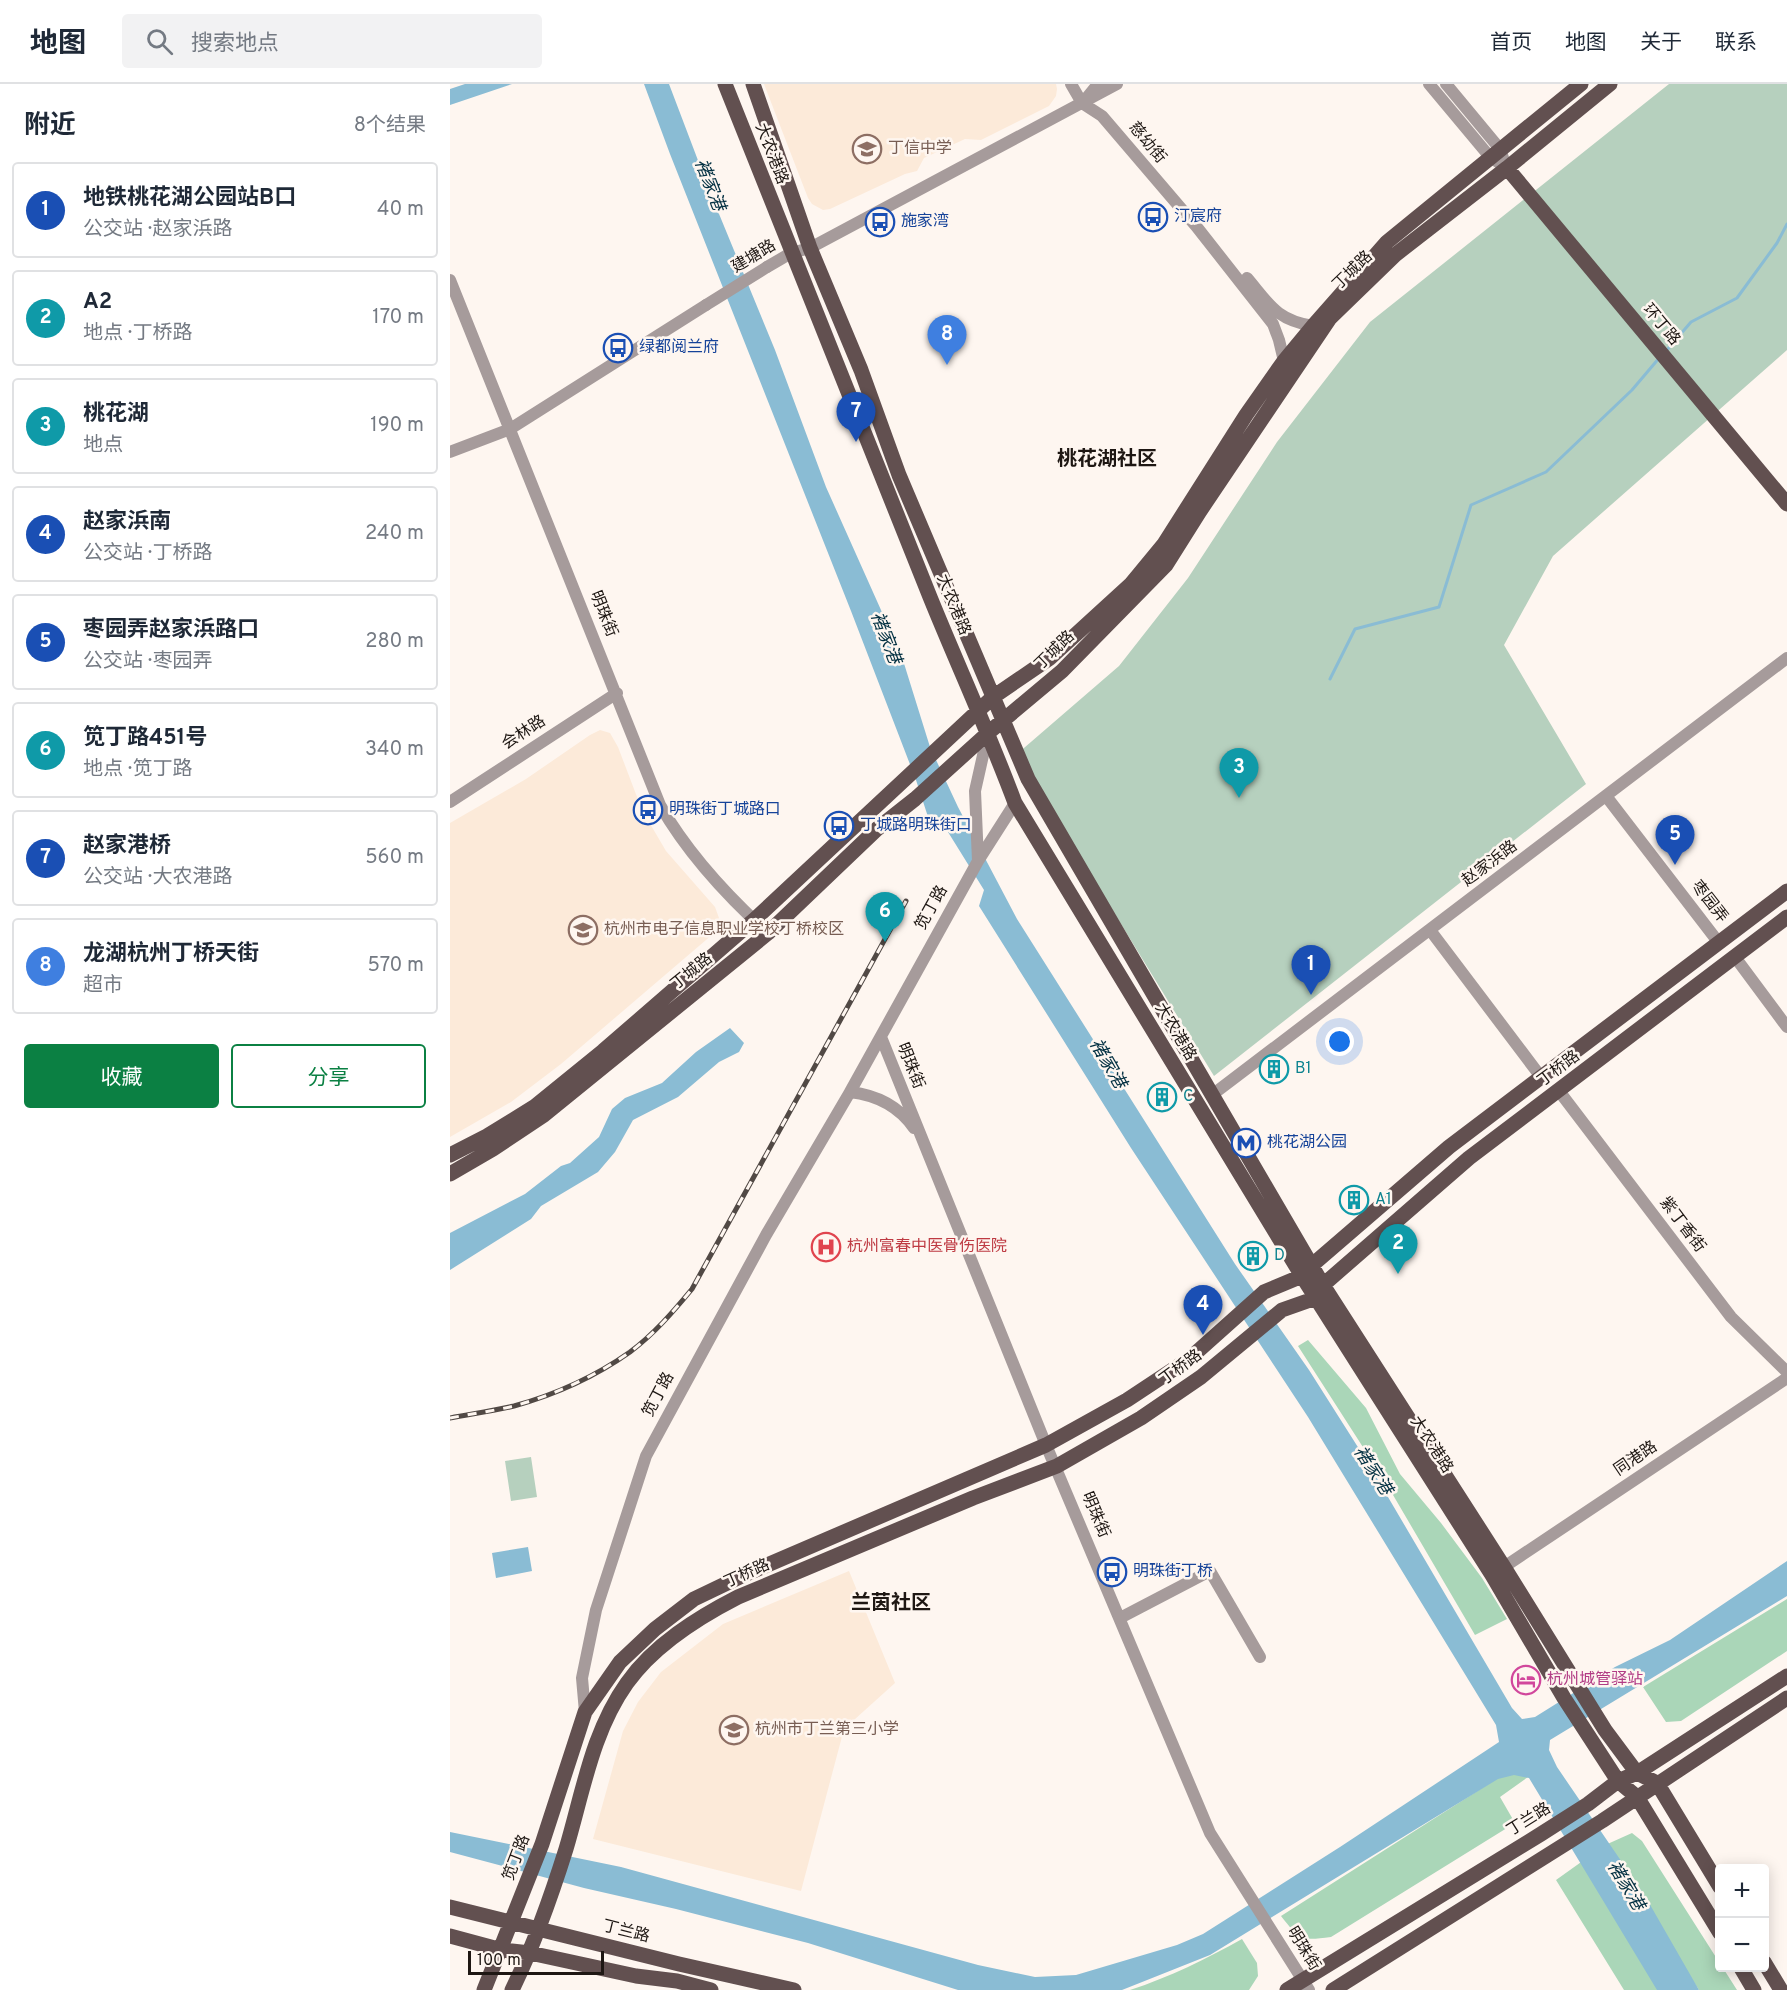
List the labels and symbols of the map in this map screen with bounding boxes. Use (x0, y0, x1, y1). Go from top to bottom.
street label: 慈幼街 (1124, 118, 1170, 168)
street label: 大农港路 (750, 121, 792, 187)
school or university icon: 丁信中学 (851, 133, 883, 165)
place label: 丁信中学 (888, 139, 952, 159)
water label: 褚家港 (689, 156, 730, 217)
bus stop icon: 汀宸府 (1137, 201, 1169, 233)
bus stop icon: 施家湾 (864, 206, 896, 238)
place label: 汀宸府 (1174, 207, 1222, 227)
place label: 施家湾 (901, 212, 949, 232)
street label: 建塘路 (728, 236, 780, 278)
street label: 丁城路 (1329, 247, 1377, 295)
street label: 环丁路 (1638, 300, 1684, 350)
pin: 8 (928, 316, 966, 365)
bus stop icon: 绿都阅兰府 (602, 332, 634, 364)
place label: 绿都阅兰府 (639, 338, 719, 358)
pin: 7 (836, 392, 876, 442)
district label: 桃花湖社区 (1057, 447, 1157, 473)
street label: 大农港路 (932, 572, 974, 638)
street label: 明珠街 (585, 588, 621, 640)
water label: 褚家港 (865, 609, 906, 670)
street label: 丁城路 (1031, 627, 1079, 675)
street label: 会林路 (498, 712, 550, 754)
pin: 3 (1220, 748, 1258, 798)
bus stop icon: 明珠街丁城路口 (632, 794, 664, 826)
place label: 明珠街丁城路口 (669, 800, 781, 820)
bus stop icon: 丁城路明珠街口 (823, 810, 855, 842)
place label: 丁城路明珠街口 (860, 816, 972, 836)
pin: 5 (1656, 816, 1694, 865)
street label: 赵家浜路 (1458, 837, 1522, 891)
street label: 枣园弄 (1686, 877, 1732, 927)
street label: 笕丁路 (912, 882, 952, 934)
pin: 6 (866, 892, 904, 942)
school or university icon: 杭州市电子信息职业学校丁桥校区 (567, 914, 599, 946)
place label: 杭州市电子信息职业学校丁桥校区 (604, 920, 844, 940)
pin: 1 (1292, 946, 1330, 995)
street label: 丁城路 (667, 949, 717, 995)
street label: 大农港路 (1150, 999, 1200, 1065)
your location (1325, 1027, 1354, 1056)
water label: 褚家港 (1084, 1035, 1132, 1096)
street label: 明珠街 (892, 1040, 928, 1092)
street label: 丁桥路 (1534, 1047, 1584, 1091)
building icon: B1 (1258, 1053, 1290, 1085)
place label: B1 (1295, 1059, 1311, 1079)
building icon: C (1146, 1081, 1178, 1113)
place label: C (1183, 1087, 1193, 1107)
metro station icon: 桃花湖公园 (1230, 1127, 1262, 1159)
place label: 桃花湖公园 (1267, 1133, 1347, 1153)
building icon: A1 (1338, 1184, 1370, 1216)
place label: A1 (1375, 1190, 1392, 1210)
street label: 紫丁香街 (1655, 1193, 1709, 1257)
pin: 2 (1378, 1224, 1418, 1274)
hospital icon: 杭州富春中医骨伤医院 (810, 1231, 842, 1263)
place label: 杭州富春中医骨伤医院 (847, 1237, 1007, 1257)
building icon: D (1237, 1240, 1269, 1272)
place label: D (1274, 1246, 1285, 1266)
pin: 4 (1184, 1286, 1222, 1335)
street label: 丁桥路 (1156, 1346, 1206, 1390)
street label: 笕丁路 (639, 1369, 679, 1421)
street label: 大农港路 (1405, 1413, 1457, 1477)
street label: 同港路 (1611, 1437, 1661, 1481)
water label: 褚家港 (1348, 1442, 1398, 1502)
street label: 明珠街 (1076, 1489, 1114, 1541)
street label: 丁桥路 (721, 1555, 773, 1593)
bus stop icon: 明珠街·丁桥 (1096, 1556, 1128, 1588)
place label: 明珠街·丁桥 (1133, 1562, 1213, 1582)
district label: 兰茵社区 (851, 1591, 931, 1617)
hotel icon: 杭州城管驿站 (1510, 1664, 1542, 1696)
place label: 杭州城管驿站 (1547, 1670, 1643, 1690)
school or university icon: 杭州市丁兰第三小学 (718, 1714, 750, 1746)
place label: 杭州市丁兰第三小学 (755, 1720, 899, 1740)
street label: 丁兰路 (1503, 1799, 1555, 1841)
street label: 笕丁路 (499, 1832, 535, 1884)
water label: 褚家港 (1601, 1857, 1650, 1918)
street label: 丁兰路 (600, 1916, 652, 1948)
street label: 明珠街 (1282, 1923, 1324, 1975)
scale bar (468, 1948, 604, 1976)

